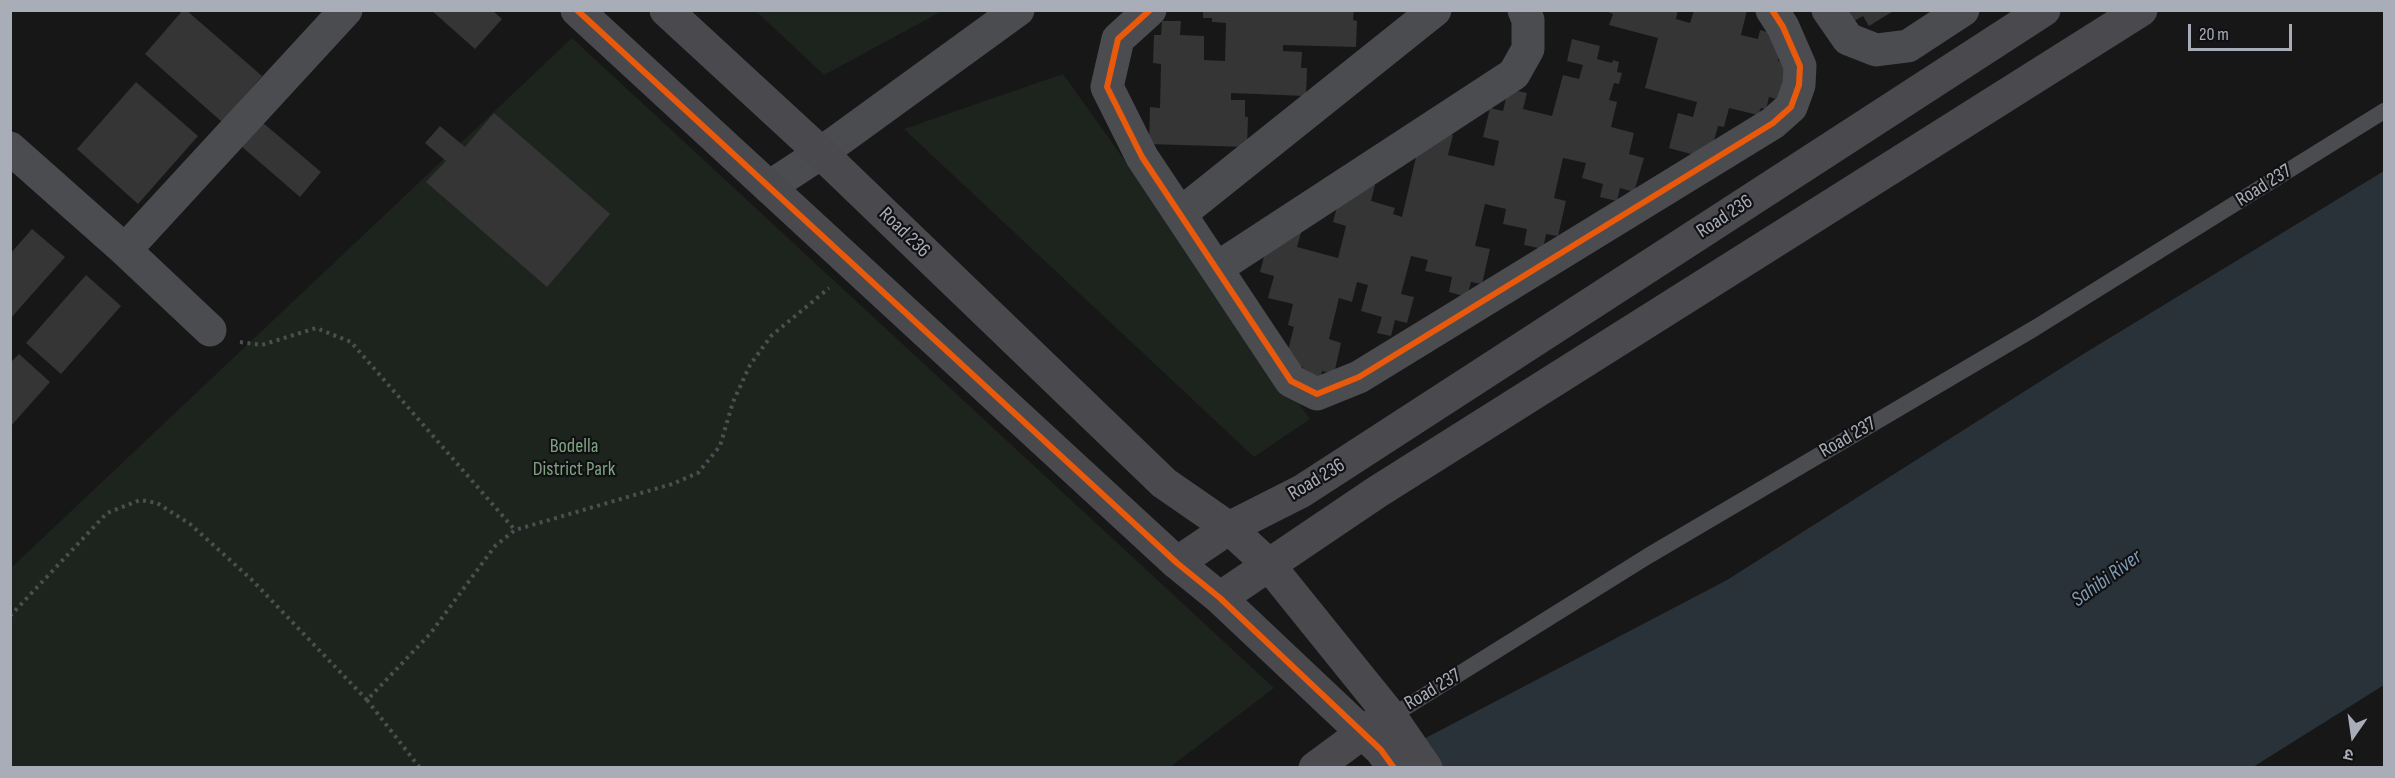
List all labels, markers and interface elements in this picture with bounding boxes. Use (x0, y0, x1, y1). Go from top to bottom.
scale bar (2191, 12, 2294, 50)
text: 20 m (2199, 24, 2229, 45)
street label: Road 237 (2232, 160, 2296, 212)
street label: Road 236 (1693, 190, 1757, 244)
street label: Road 236 (873, 203, 935, 263)
street label: Road 237 (1816, 412, 1880, 464)
park label: Bodella District Park (533, 435, 615, 482)
street label: Road 236 (1284, 454, 1350, 506)
water label: Sahibi River (2067, 545, 2147, 613)
street label: Road 237 (1401, 664, 1465, 716)
north arrow (2323, 706, 2383, 766)
text: उ (2342, 744, 2356, 764)

